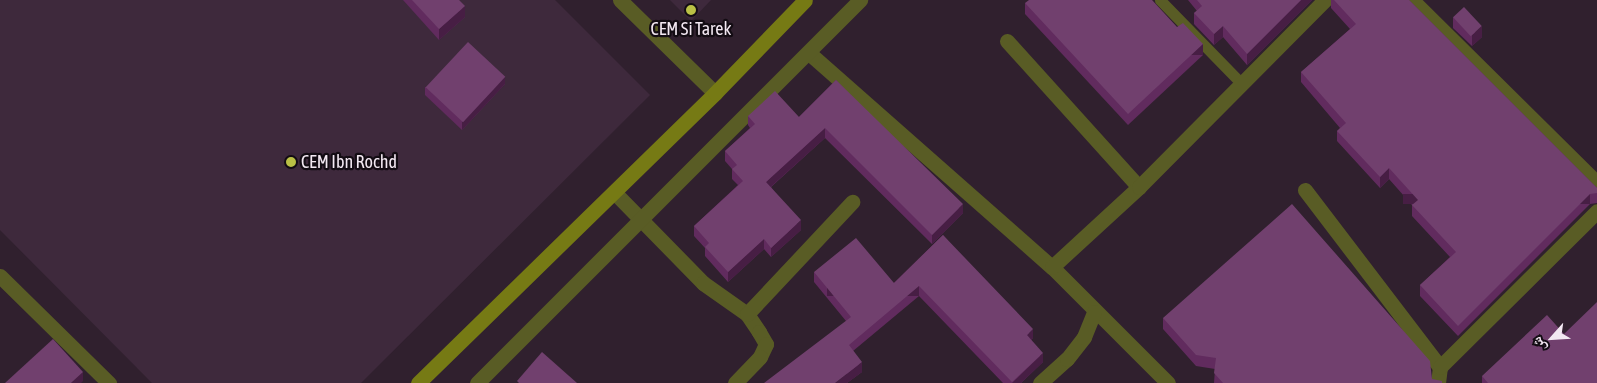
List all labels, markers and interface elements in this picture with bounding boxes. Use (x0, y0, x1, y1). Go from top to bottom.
marker: CEM Si Tarek (685, 4, 697, 16)
place label: CEM Si Tarek (651, 18, 731, 40)
place label: CEM Ibn Rochd (301, 151, 397, 173)
marker: CEM Ibn Rochd (285, 156, 297, 168)
north arrow (1527, 313, 1577, 363)
text: ش (1528, 334, 1549, 355)

